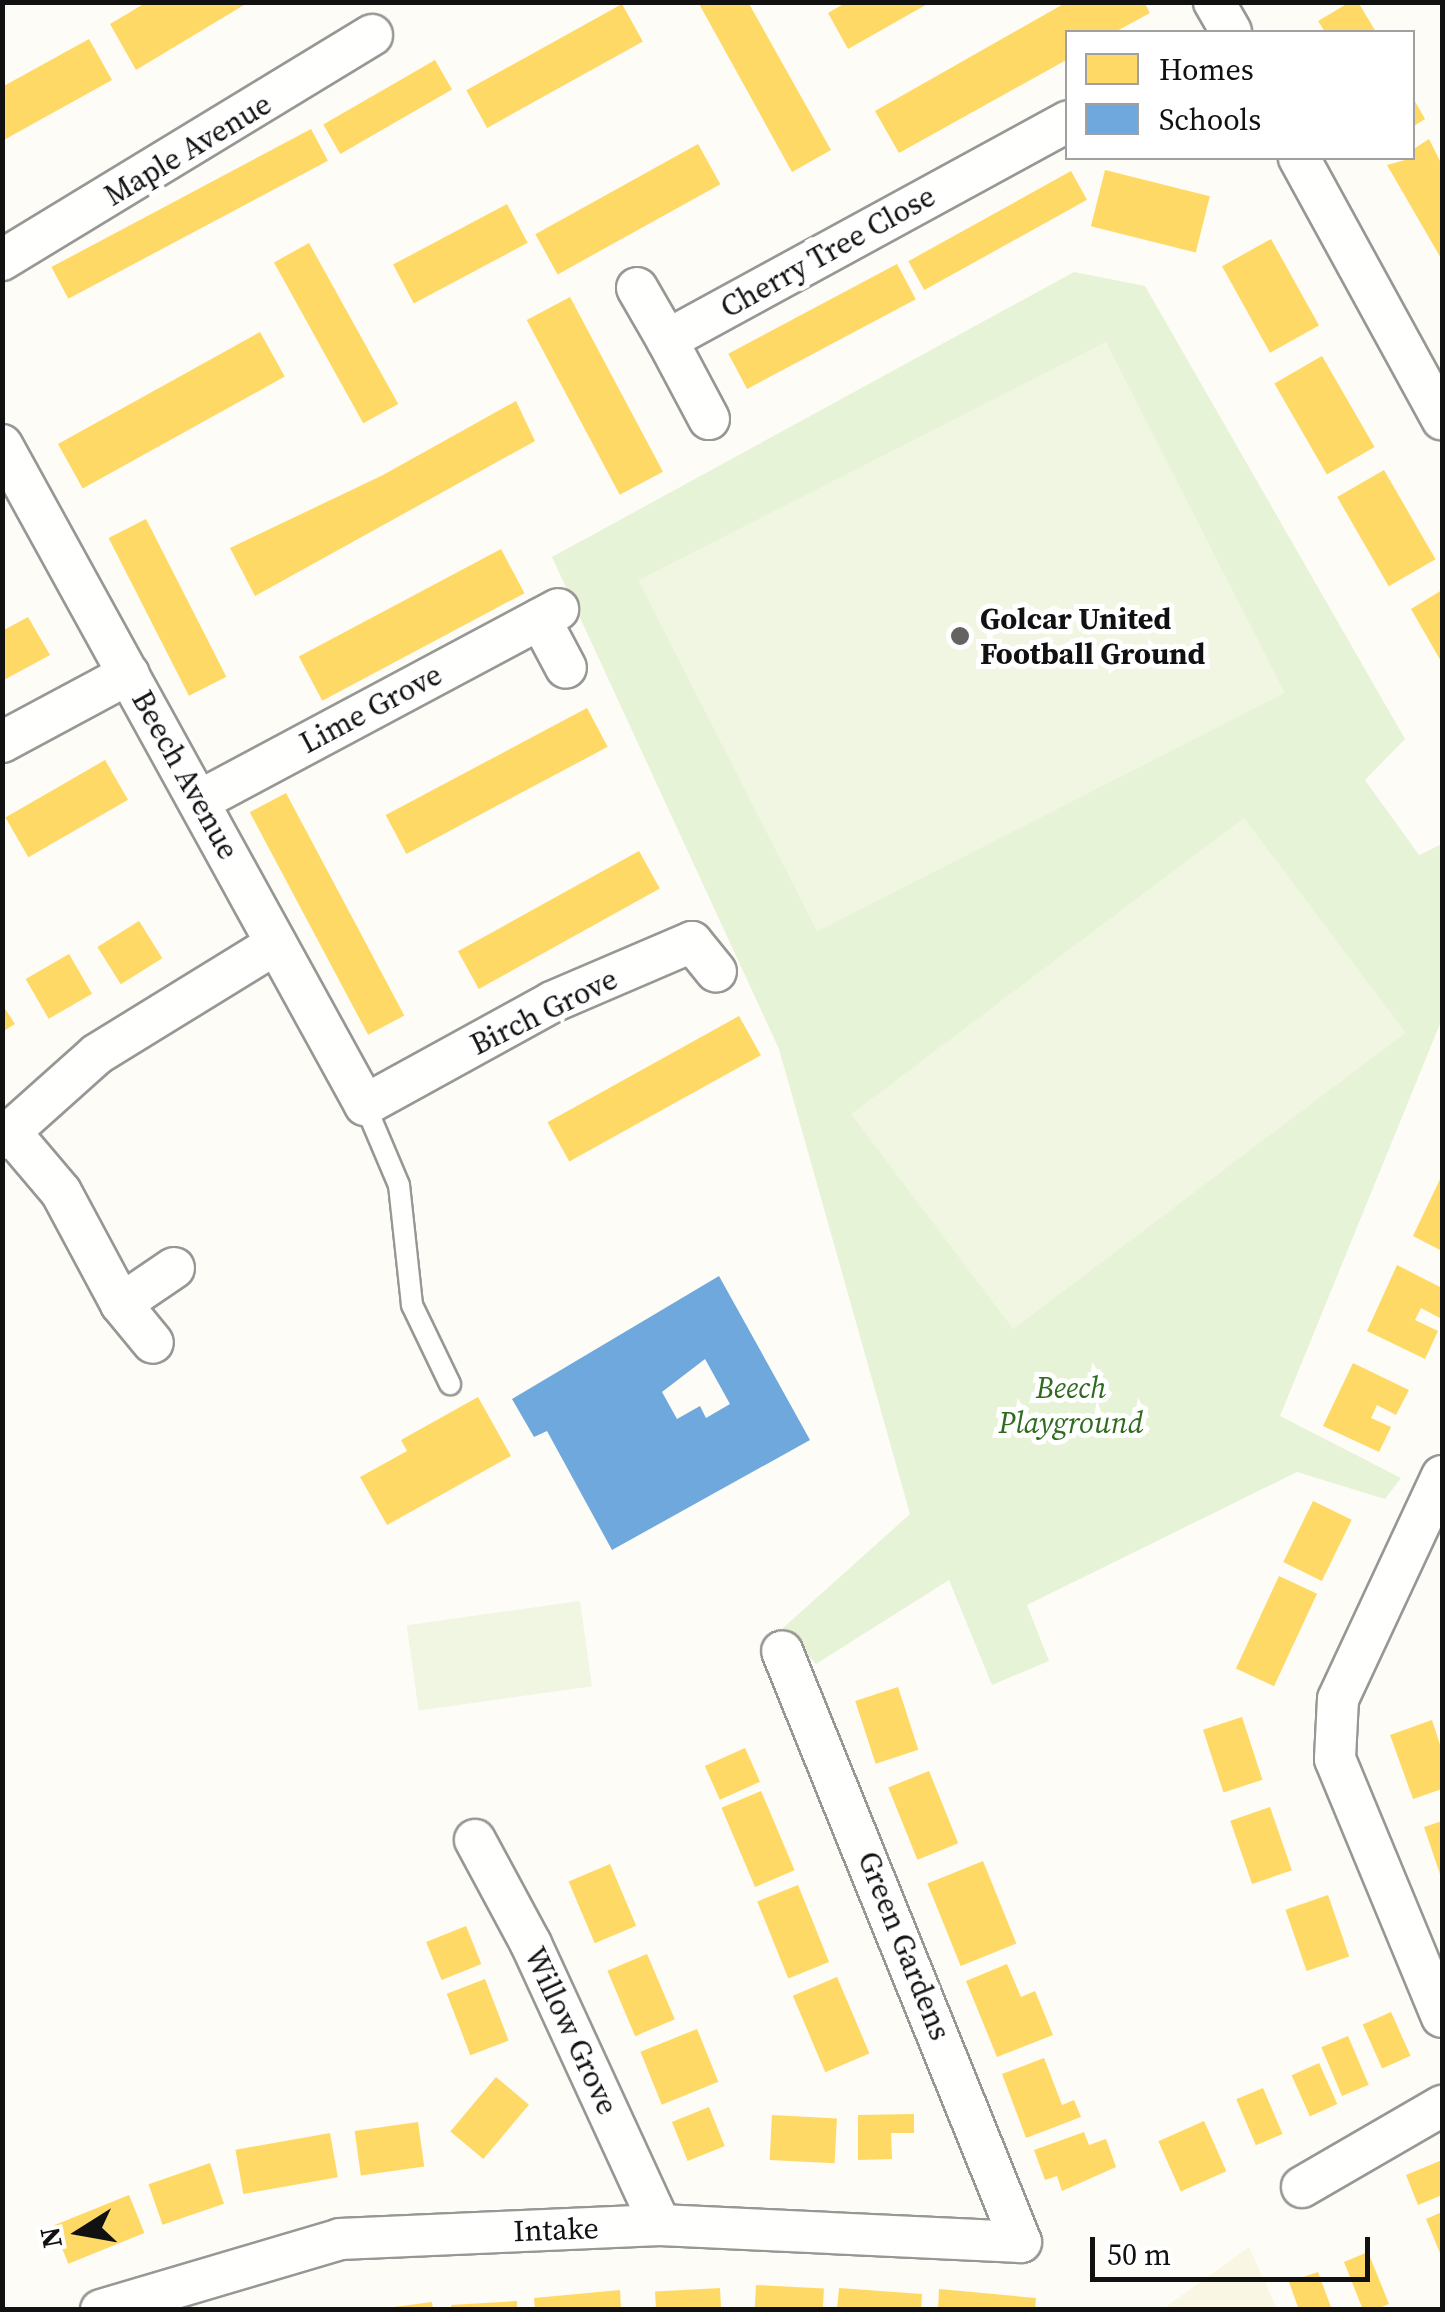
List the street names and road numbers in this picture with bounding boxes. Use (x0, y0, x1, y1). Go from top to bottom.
street label: Maple Avenue (98, 86, 278, 214)
street label: Cherry Tree Close (714, 178, 942, 326)
street label: Lime Grove (294, 657, 448, 761)
street label: Beech Avenue (124, 684, 246, 866)
street label: Birch Grove (465, 961, 623, 1063)
street label: Green Gardens (850, 1846, 958, 2046)
street label: Willow Grove (517, 1942, 625, 2120)
street label: Intake (513, 2211, 599, 2249)

